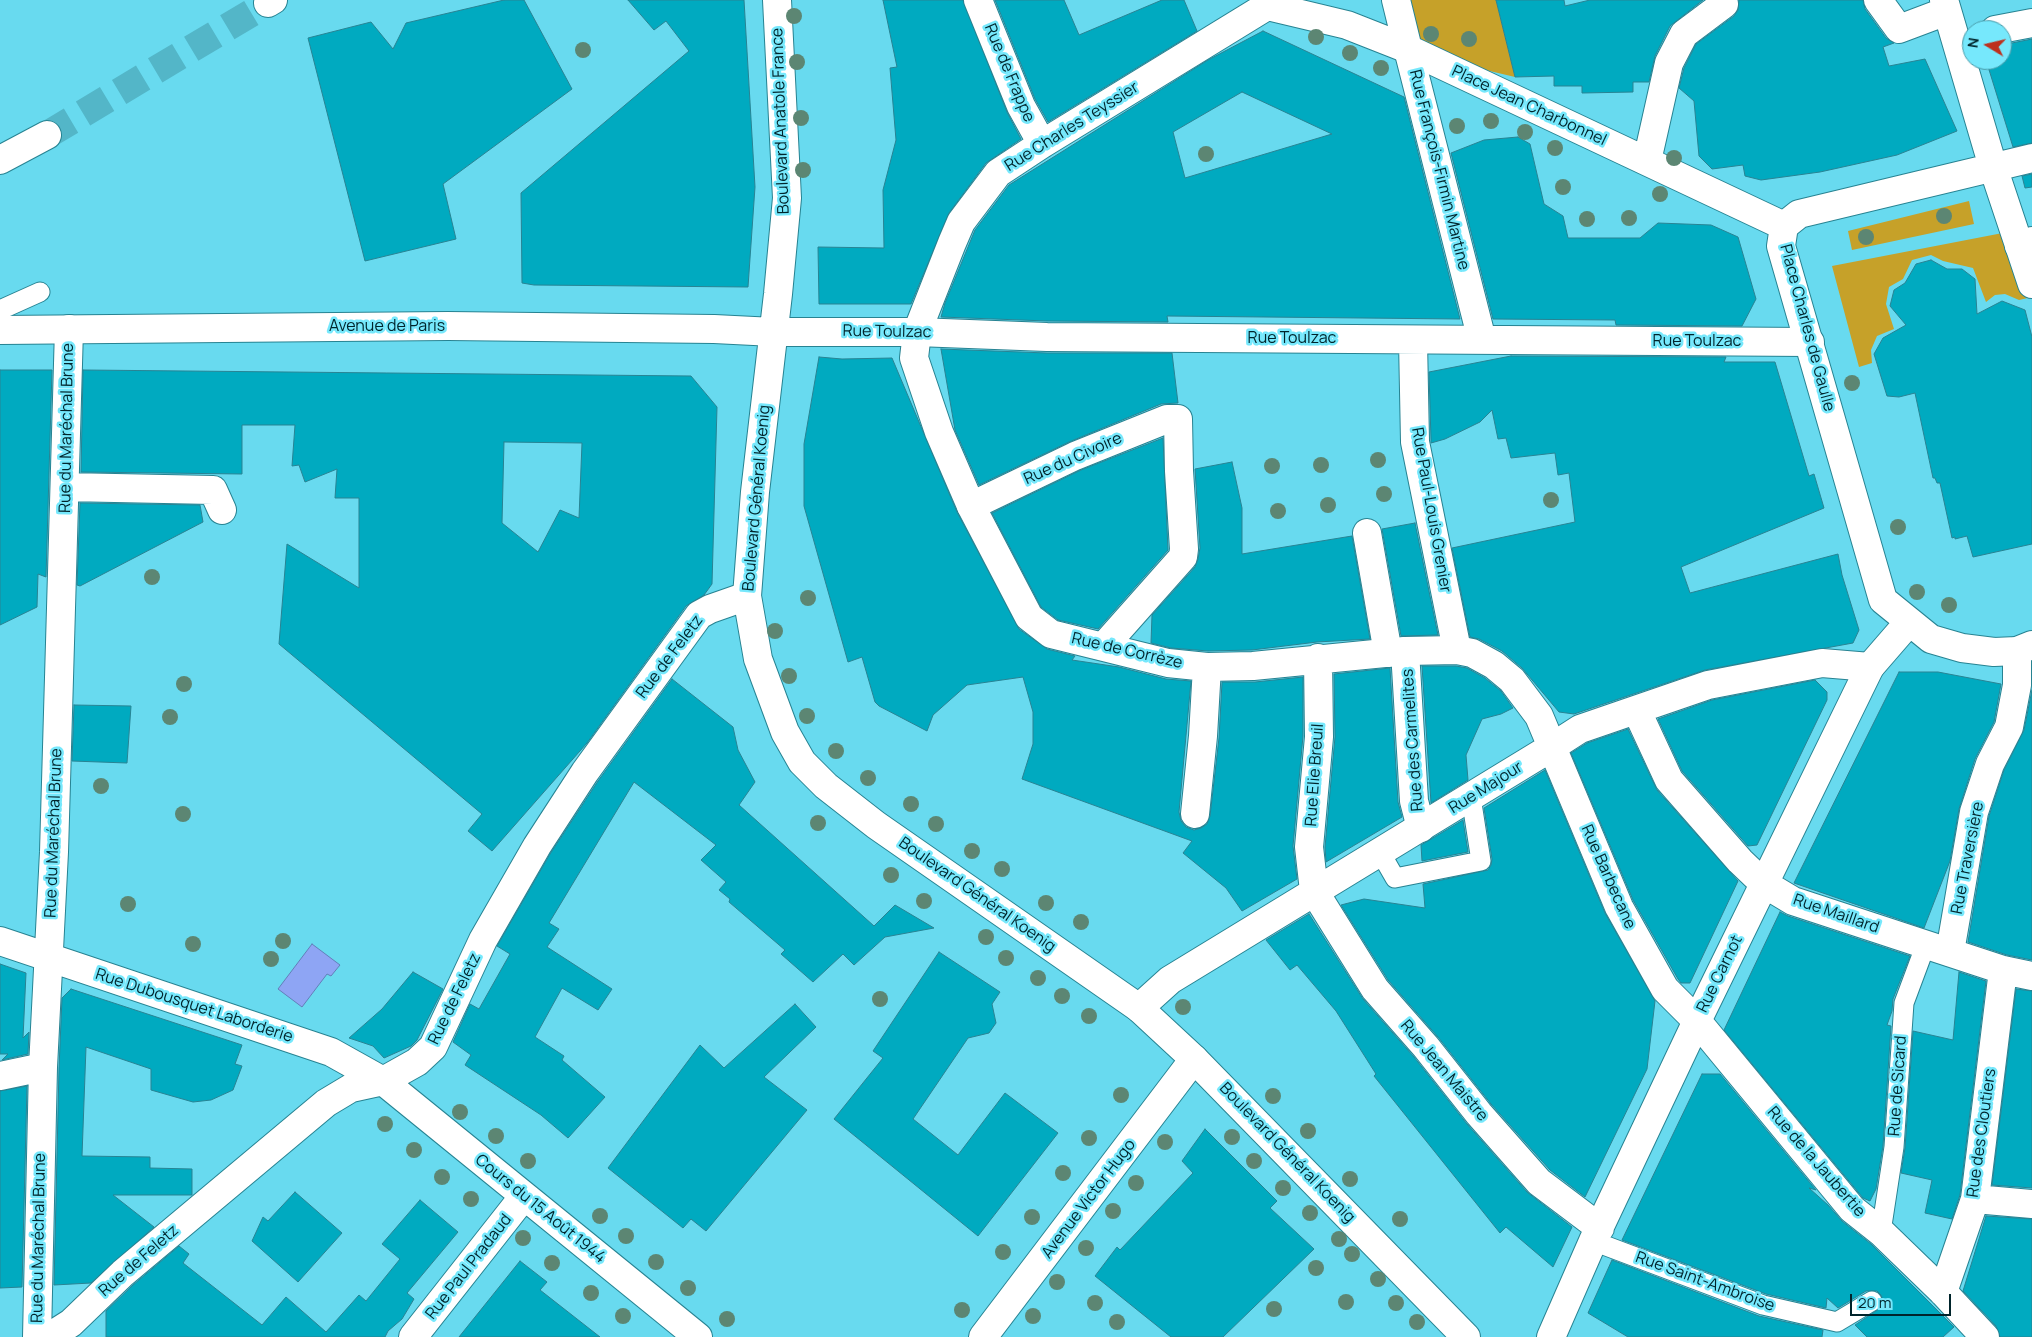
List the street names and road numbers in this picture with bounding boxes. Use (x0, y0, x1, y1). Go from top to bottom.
street label: Rue de Frappe (980, 21, 1038, 125)
street label: Boulevard Anatole France (768, 27, 794, 215)
street label: Place Jean Charbonnel (1449, 62, 1609, 150)
street label: Rue François-Firmin Martine (1405, 68, 1473, 272)
street label: Rue Charles Teyssier (1002, 78, 1142, 176)
street label: Place Charles de Gaulle (1775, 242, 1839, 414)
street label: Avenue de Paris (329, 317, 445, 337)
street label: Rue Toulzac (842, 322, 932, 342)
street label: Rue Toulzac (1248, 329, 1336, 349)
street label: Rue Toulzac (1653, 332, 1741, 352)
street label: Rue du Maréchal Brune (56, 343, 78, 513)
street label: Boulevard Général Koenig (739, 404, 775, 592)
street label: Rue Paul-Louis Grenier (1407, 426, 1455, 594)
street label: Rue du Civoire (1021, 429, 1125, 489)
street label: Rue de Feletz (632, 612, 708, 702)
street label: Rue de Corrèze (1070, 629, 1184, 673)
street label: Rue des Carmelites (1398, 668, 1428, 812)
street label: Rue Elie Breuil (1302, 723, 1328, 827)
street label: Rue du Maréchal Brune (41, 748, 67, 918)
street label: Rue Majour (1446, 758, 1526, 818)
street label: Rue Traversière (1948, 800, 1988, 916)
street label: Rue Barbecane (1576, 822, 1640, 932)
street label: Boulevard Général Koenig (895, 833, 1059, 957)
street label: Rue Maillard (1790, 890, 1882, 938)
street label: Rue Carnot (1693, 932, 1747, 1016)
street label: Rue de Feletz (425, 950, 485, 1048)
street label: Rue Dubousquet Laborderie (93, 965, 295, 1047)
street label: Rue Jean Maistre (1396, 1016, 1492, 1126)
street label: Rue de Sicard (1885, 1035, 1911, 1137)
street label: Rue des Cloutiers (1963, 1067, 2001, 1199)
street label: Boulevard Général Koenig (1215, 1079, 1359, 1227)
street label: Rue de la Jaubertie (1763, 1103, 1869, 1221)
street label: Avenue Victor Hugo (1038, 1136, 1140, 1262)
street label: Cours du 15 Août 1944 (471, 1150, 609, 1268)
street label: Rue du Maréchal Brune (28, 1153, 50, 1323)
street label: Rue Paul Pradaud (422, 1211, 516, 1323)
street label: Rue de Feletz (95, 1221, 183, 1301)
street label: Rue Saint-Ambroise (1633, 1248, 1777, 1316)

